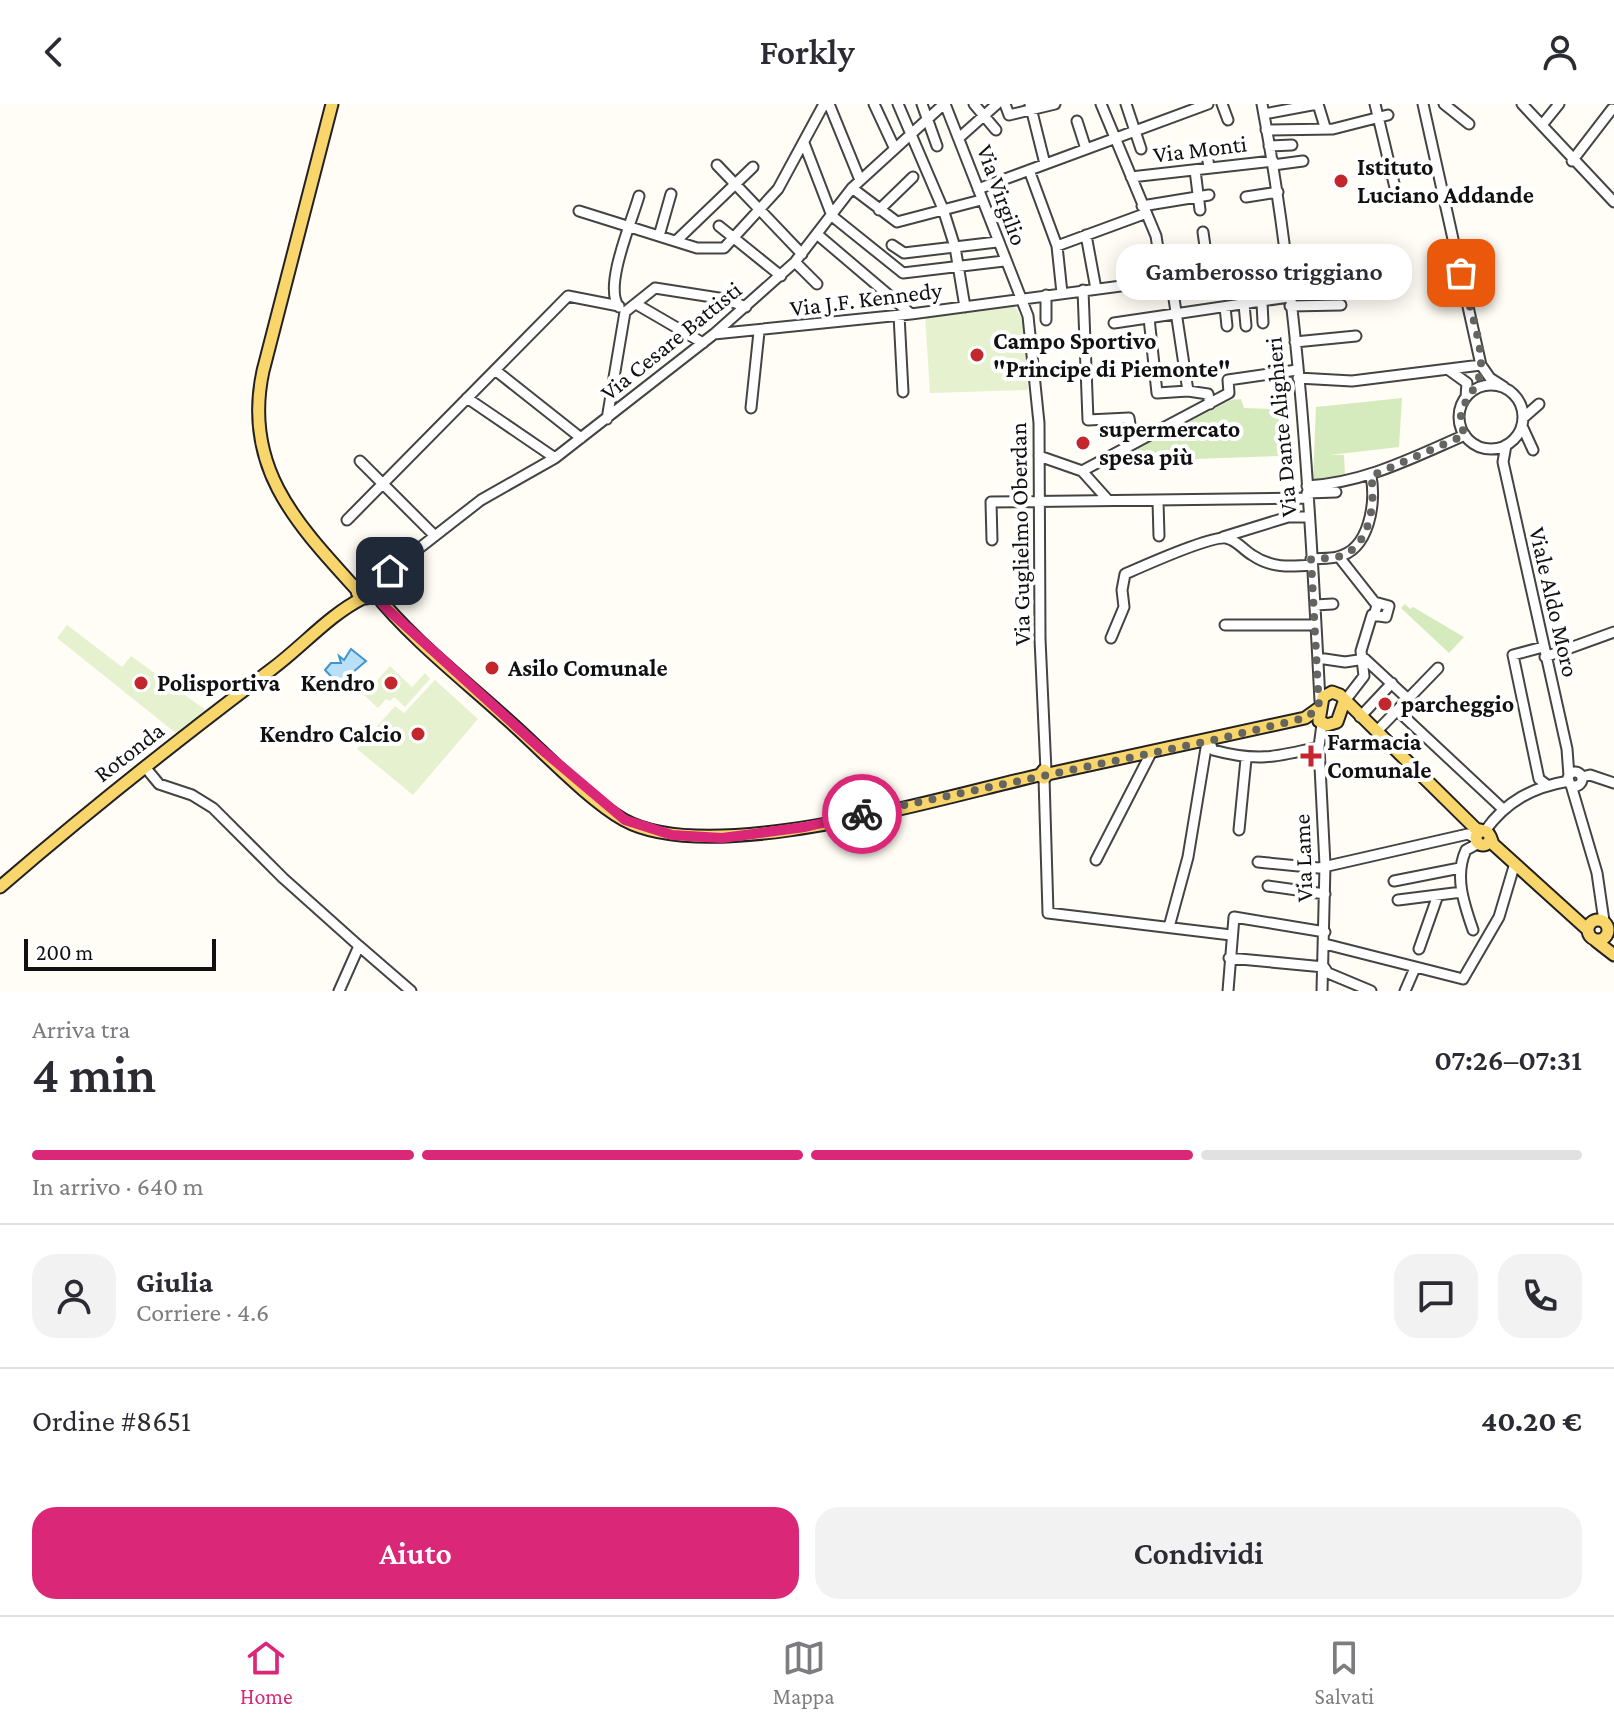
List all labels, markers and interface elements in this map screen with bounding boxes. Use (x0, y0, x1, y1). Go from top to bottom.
icon: back (32, 30, 76, 74)
icon: person (1538, 30, 1582, 74)
text: Forkly (759, 32, 855, 72)
street label: Via Monti (1152, 129, 1248, 168)
street label: Via Virgilio (972, 141, 1033, 249)
place label: Istituto Luciano Addande (1357, 153, 1534, 208)
marker: Istituto Luciano Addande (1332, 172, 1350, 190)
pin (1427, 239, 1495, 307)
callout: Gamberosso triggiano (1117, 245, 1413, 301)
icon: bag (1439, 251, 1483, 295)
text: Gamberosso triggiano (1145, 257, 1383, 286)
street label: Via Cesare Battisti (595, 276, 747, 406)
street label: Via J.F. Kennedy (788, 276, 945, 321)
place label: Campo Sportivo "Principe di Piemonte" (993, 327, 1231, 382)
street label: Via Dante Alighieri (1259, 336, 1302, 518)
marker: Campo Sportivo "Principe di Piemonte" (968, 346, 986, 364)
place label: supermercato spesa più (1099, 415, 1240, 470)
street label: Via Guglielmo Oberdan (1004, 422, 1035, 646)
marker: supermercato spesa più (1074, 434, 1092, 452)
street label: Viale Aldo Moro (1524, 524, 1585, 679)
pin (356, 537, 424, 605)
icon: home (368, 549, 412, 593)
place label: Asilo Comunale (507, 654, 668, 681)
marker: Asilo Comunale (483, 659, 501, 677)
place label: Polisportiva (157, 669, 280, 696)
place label: Kendro (301, 669, 375, 696)
marker: Polisportiva (132, 674, 150, 692)
marker: Kendro (382, 674, 400, 692)
place label: parcheggio (1401, 690, 1514, 717)
marker: parcheggio (1376, 695, 1394, 713)
street label: Rotonda (88, 716, 169, 787)
place label: Kendro Calcio (260, 720, 402, 747)
marker: Kendro Calcio (409, 725, 427, 743)
place label: Farmacia Comunale (1327, 728, 1432, 783)
marker: Farmacia Comunale (1302, 747, 1320, 765)
courier (822, 774, 902, 854)
icon: bike (840, 792, 884, 836)
street label: Via Lame (1287, 814, 1318, 903)
scale bar (24, 935, 216, 971)
text: 200 m (36, 940, 93, 965)
text: Arriva tra (32, 1015, 130, 1044)
text: 07:26–07:31 (1434, 1043, 1582, 1076)
text: 4 min (32, 1045, 156, 1103)
text: In arrivo · 640 m (32, 1172, 204, 1201)
button: person (32, 1254, 116, 1338)
button: chat (1394, 1254, 1478, 1338)
button: phone (1498, 1254, 1582, 1338)
text: Giulia (136, 1265, 213, 1298)
text: Corriere · 4.6 (136, 1298, 269, 1327)
text: Ordine #8651 (32, 1404, 191, 1437)
text: 40.20 € (1481, 1404, 1582, 1437)
button: Aiuto (32, 1507, 799, 1599)
button: Condividi (815, 1507, 1582, 1599)
tab: Home (240, 1636, 293, 1709)
tab: Mappa (773, 1636, 834, 1709)
tab: Salvati (1314, 1636, 1374, 1709)

